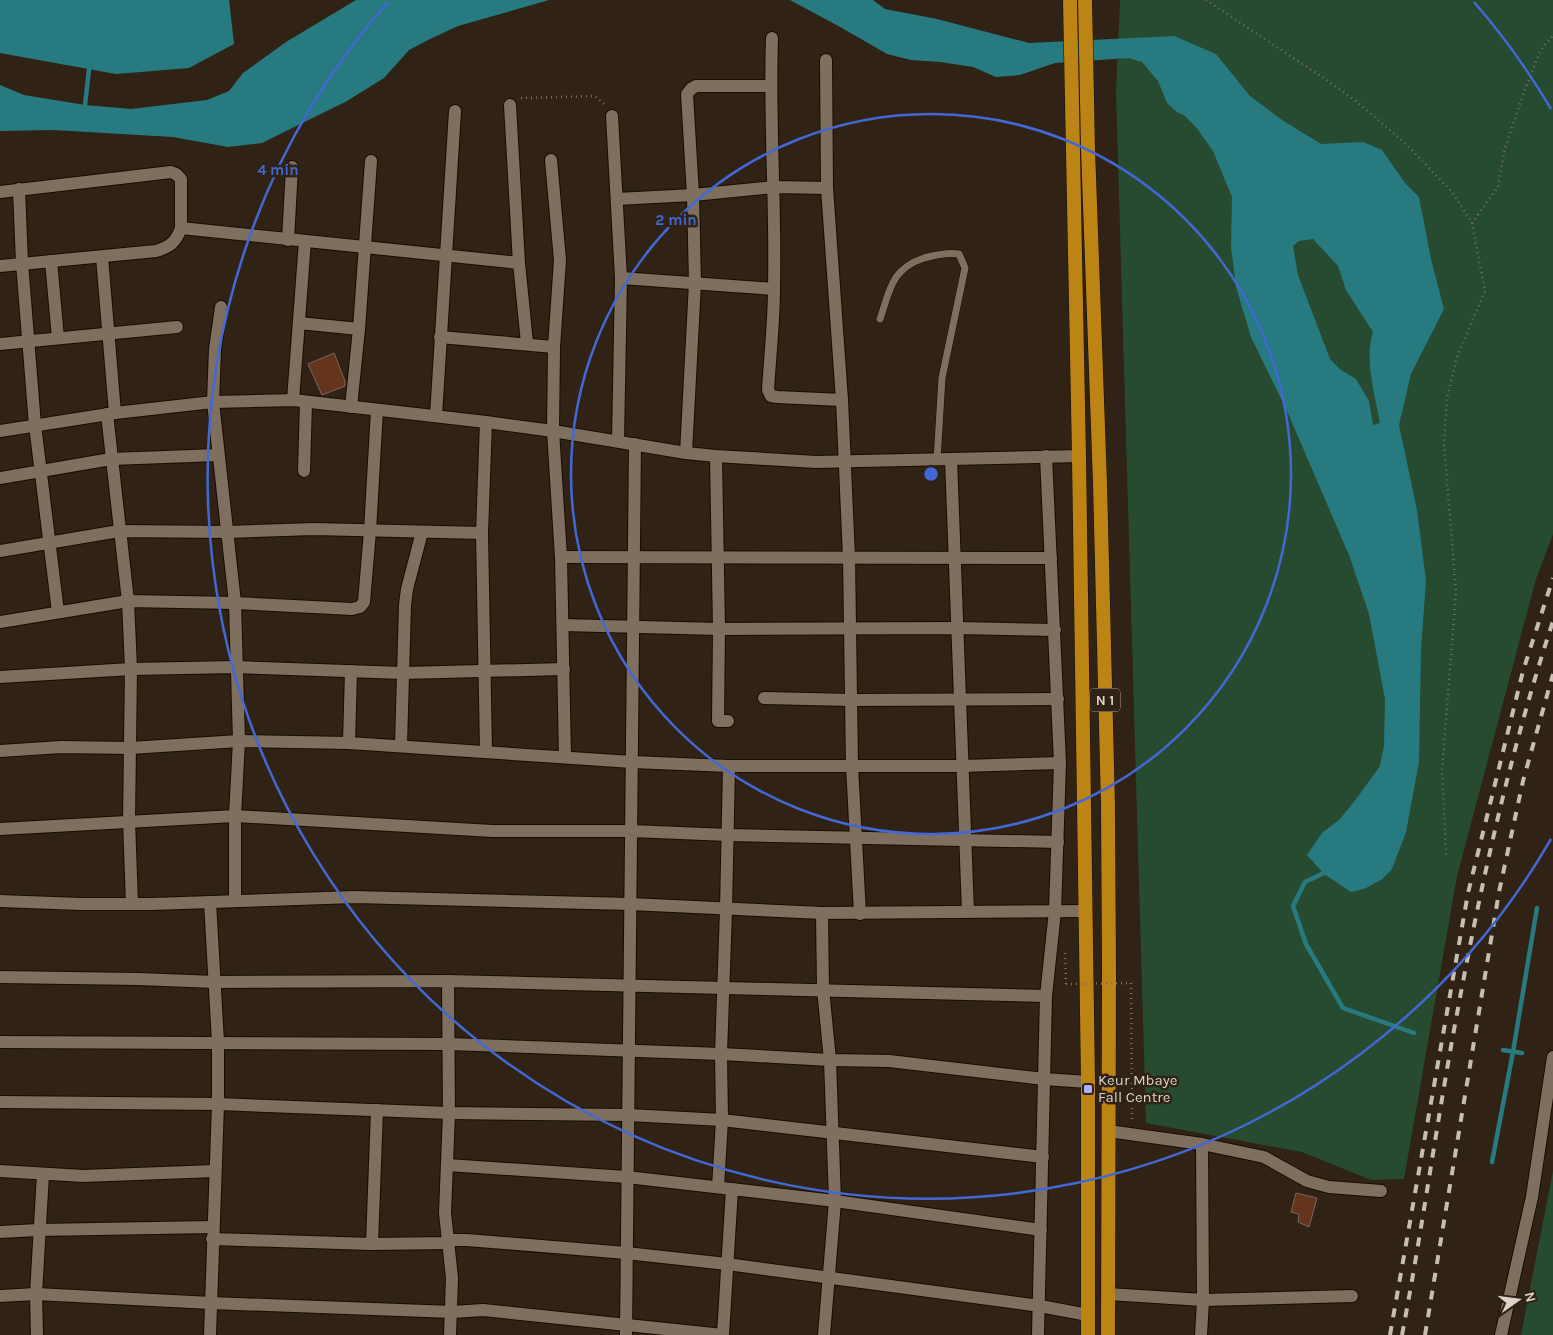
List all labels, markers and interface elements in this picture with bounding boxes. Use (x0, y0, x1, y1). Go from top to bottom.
text: 4 min (257, 161, 299, 179)
text: 2 min (655, 211, 697, 229)
centre of rings (922, 465, 940, 483)
road number: N 1 (1090, 688, 1120, 712)
place label: Keur Mbaye Fall Centre (1098, 1071, 1177, 1106)
marker: Keur Mbaye Fall Centre (1082, 1083, 1094, 1095)
north arrow (1493, 1275, 1543, 1325)
text: N (1521, 1290, 1540, 1304)

